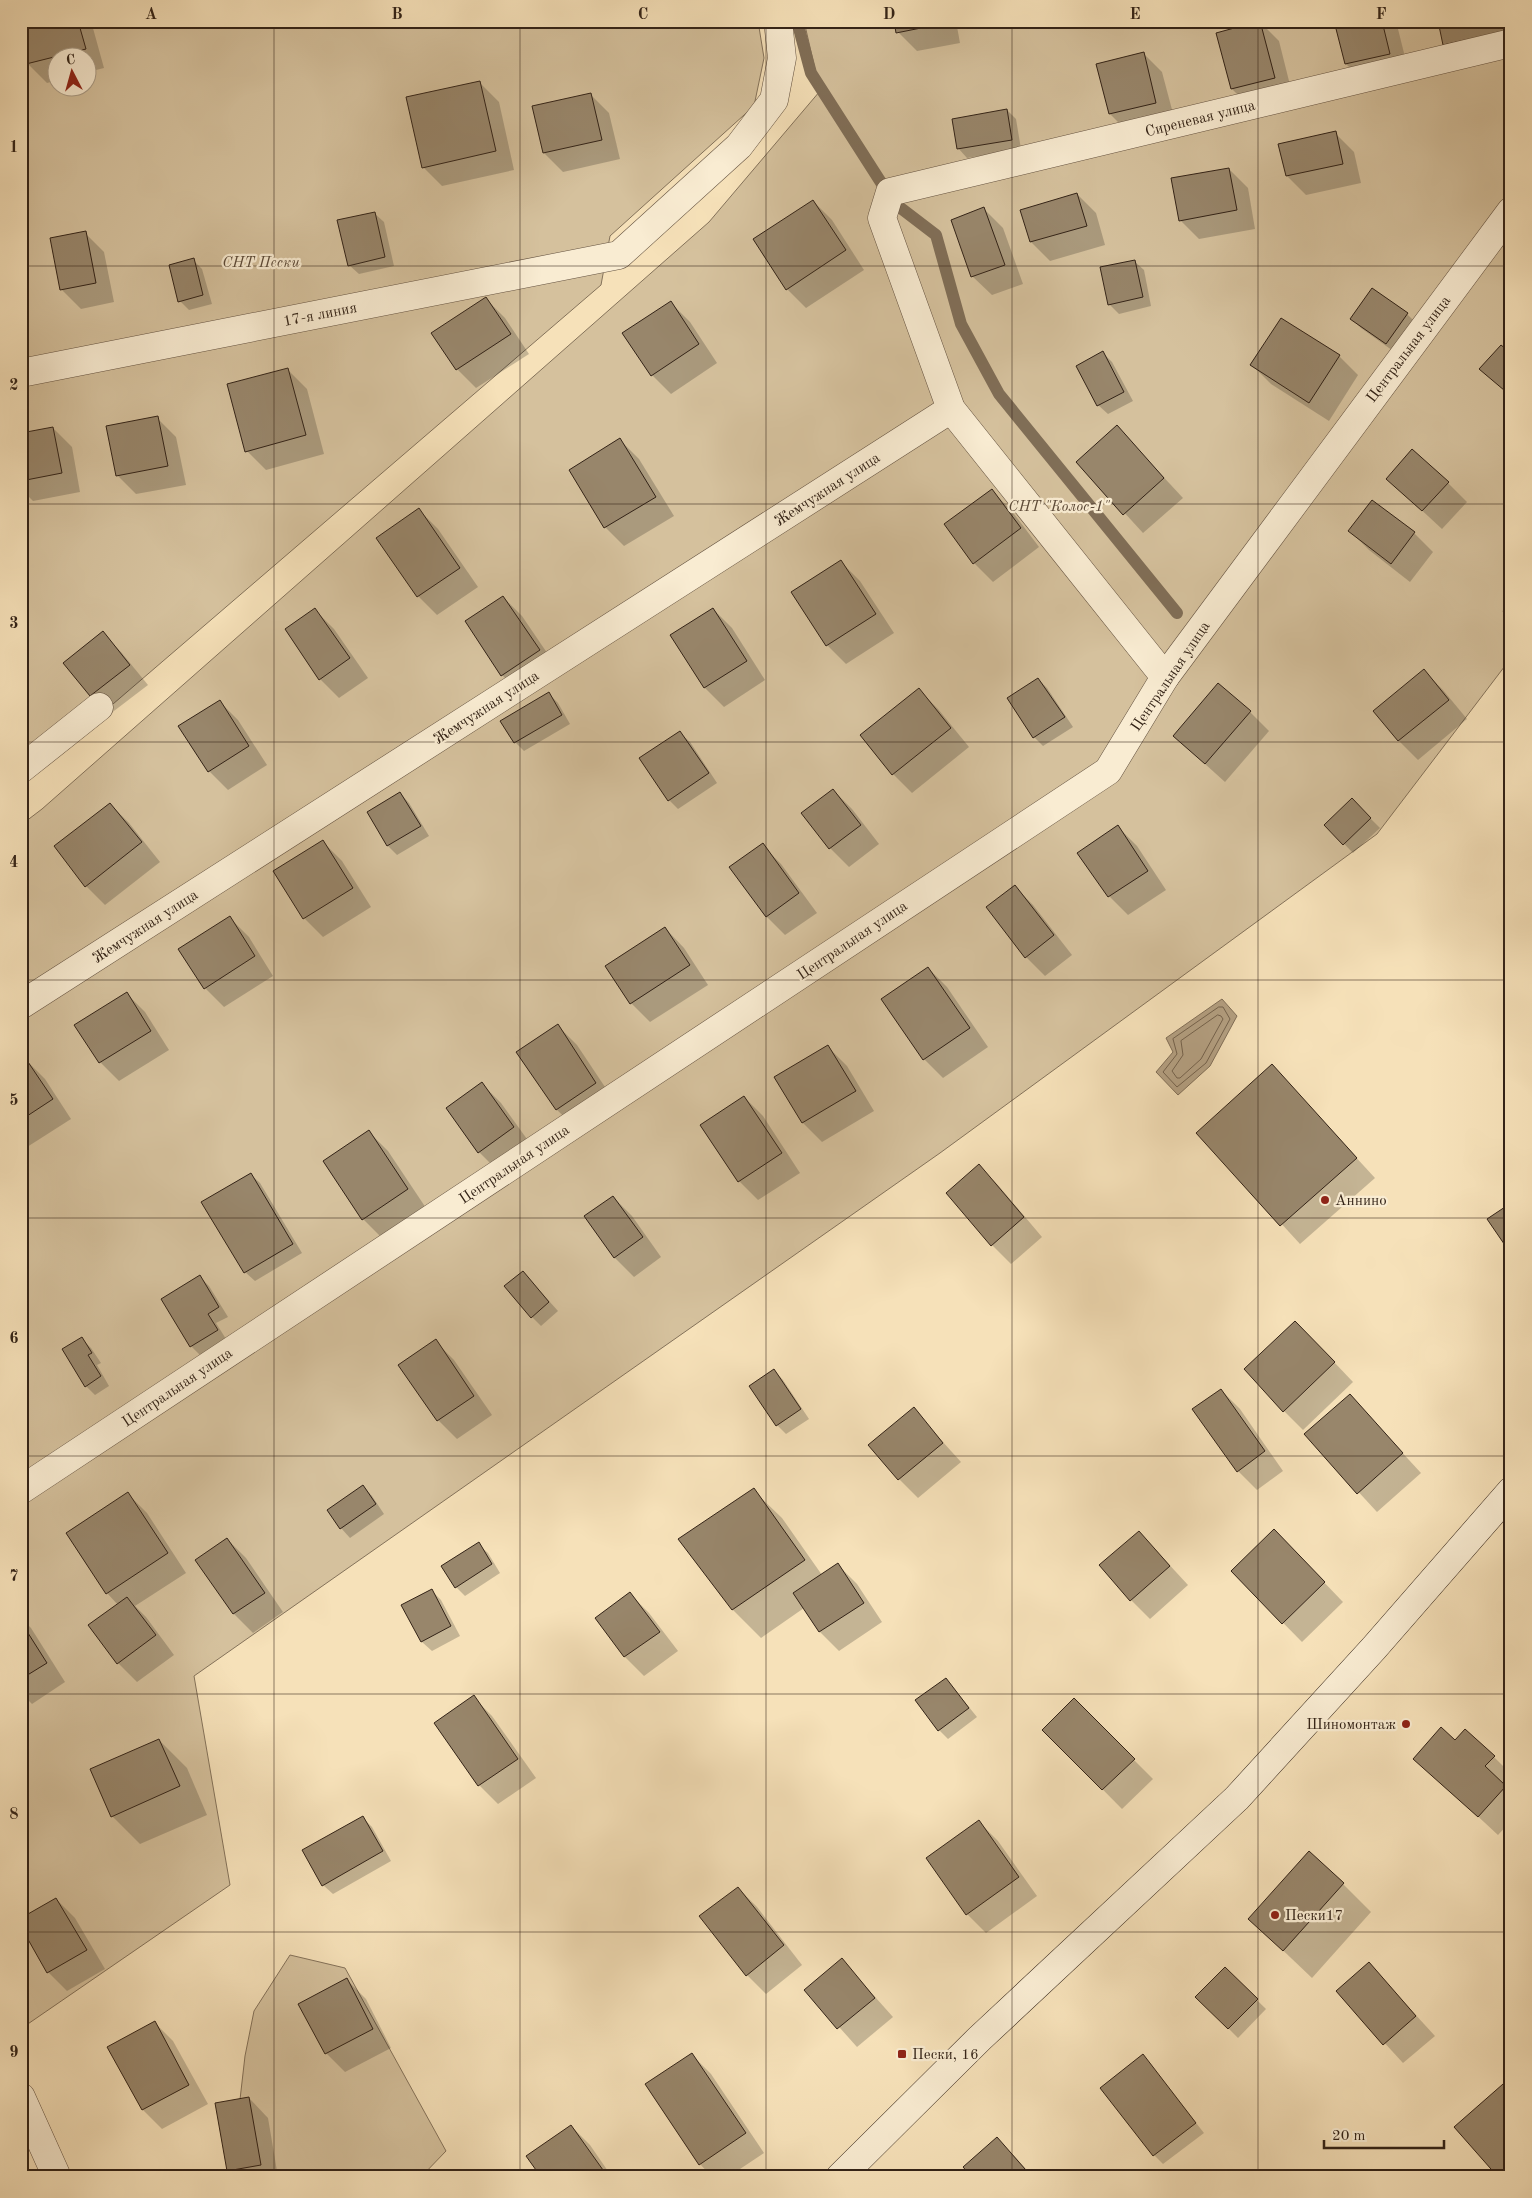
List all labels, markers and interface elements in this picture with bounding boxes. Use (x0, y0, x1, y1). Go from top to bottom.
text: A (145, 7, 157, 23)
text: B (391, 7, 403, 23)
text: C (638, 7, 648, 23)
text: D (883, 7, 895, 23)
text: E (1129, 7, 1141, 23)
text: F (1376, 7, 1387, 23)
north arrow (48, 48, 98, 98)
text: С (65, 53, 76, 68)
street label: Сиреневая улица (1144, 98, 1258, 140)
text: 1 (9, 140, 19, 156)
park label: СНТ Пески (222, 256, 300, 271)
street label: Центральная улица (1364, 293, 1454, 406)
street label: 17-я линия (282, 301, 359, 330)
text: 2 (9, 378, 19, 394)
street label: Жемчужная улица (772, 450, 884, 530)
park label: СНТ "Колос-1" (1008, 500, 1111, 515)
text: 3 (9, 616, 19, 632)
street label: Центральная улица (1129, 619, 1214, 735)
street label: Жемчужная улица (431, 668, 543, 748)
text: 4 (9, 855, 19, 871)
street label: Жемчужная улица (90, 887, 202, 967)
street label: Центральная улица (795, 899, 911, 984)
text: 5 (9, 1093, 19, 1109)
street label: Центральная улица (457, 1123, 573, 1208)
marker: Аннино (1319, 1194, 1331, 1206)
place label: Аннино (1335, 1194, 1387, 1209)
text: 6 (9, 1331, 19, 1347)
street label: Центральная улица (120, 1346, 236, 1431)
text: 7 (9, 1569, 19, 1585)
place label: Шиномонтаж (1306, 1718, 1396, 1733)
marker: Шиномонтаж (1400, 1718, 1412, 1730)
text: 8 (9, 1807, 19, 1823)
marker: Пески17 (1269, 1909, 1281, 1921)
place label: Пески17 (1285, 1909, 1343, 1924)
text: 9 (9, 2045, 19, 2061)
marker: Пески, 16 (896, 2048, 908, 2060)
place label: Пески, 16 (912, 2048, 979, 2063)
scale bar (1324, 2118, 1444, 2150)
text: 20 m (1332, 2129, 1366, 2144)

